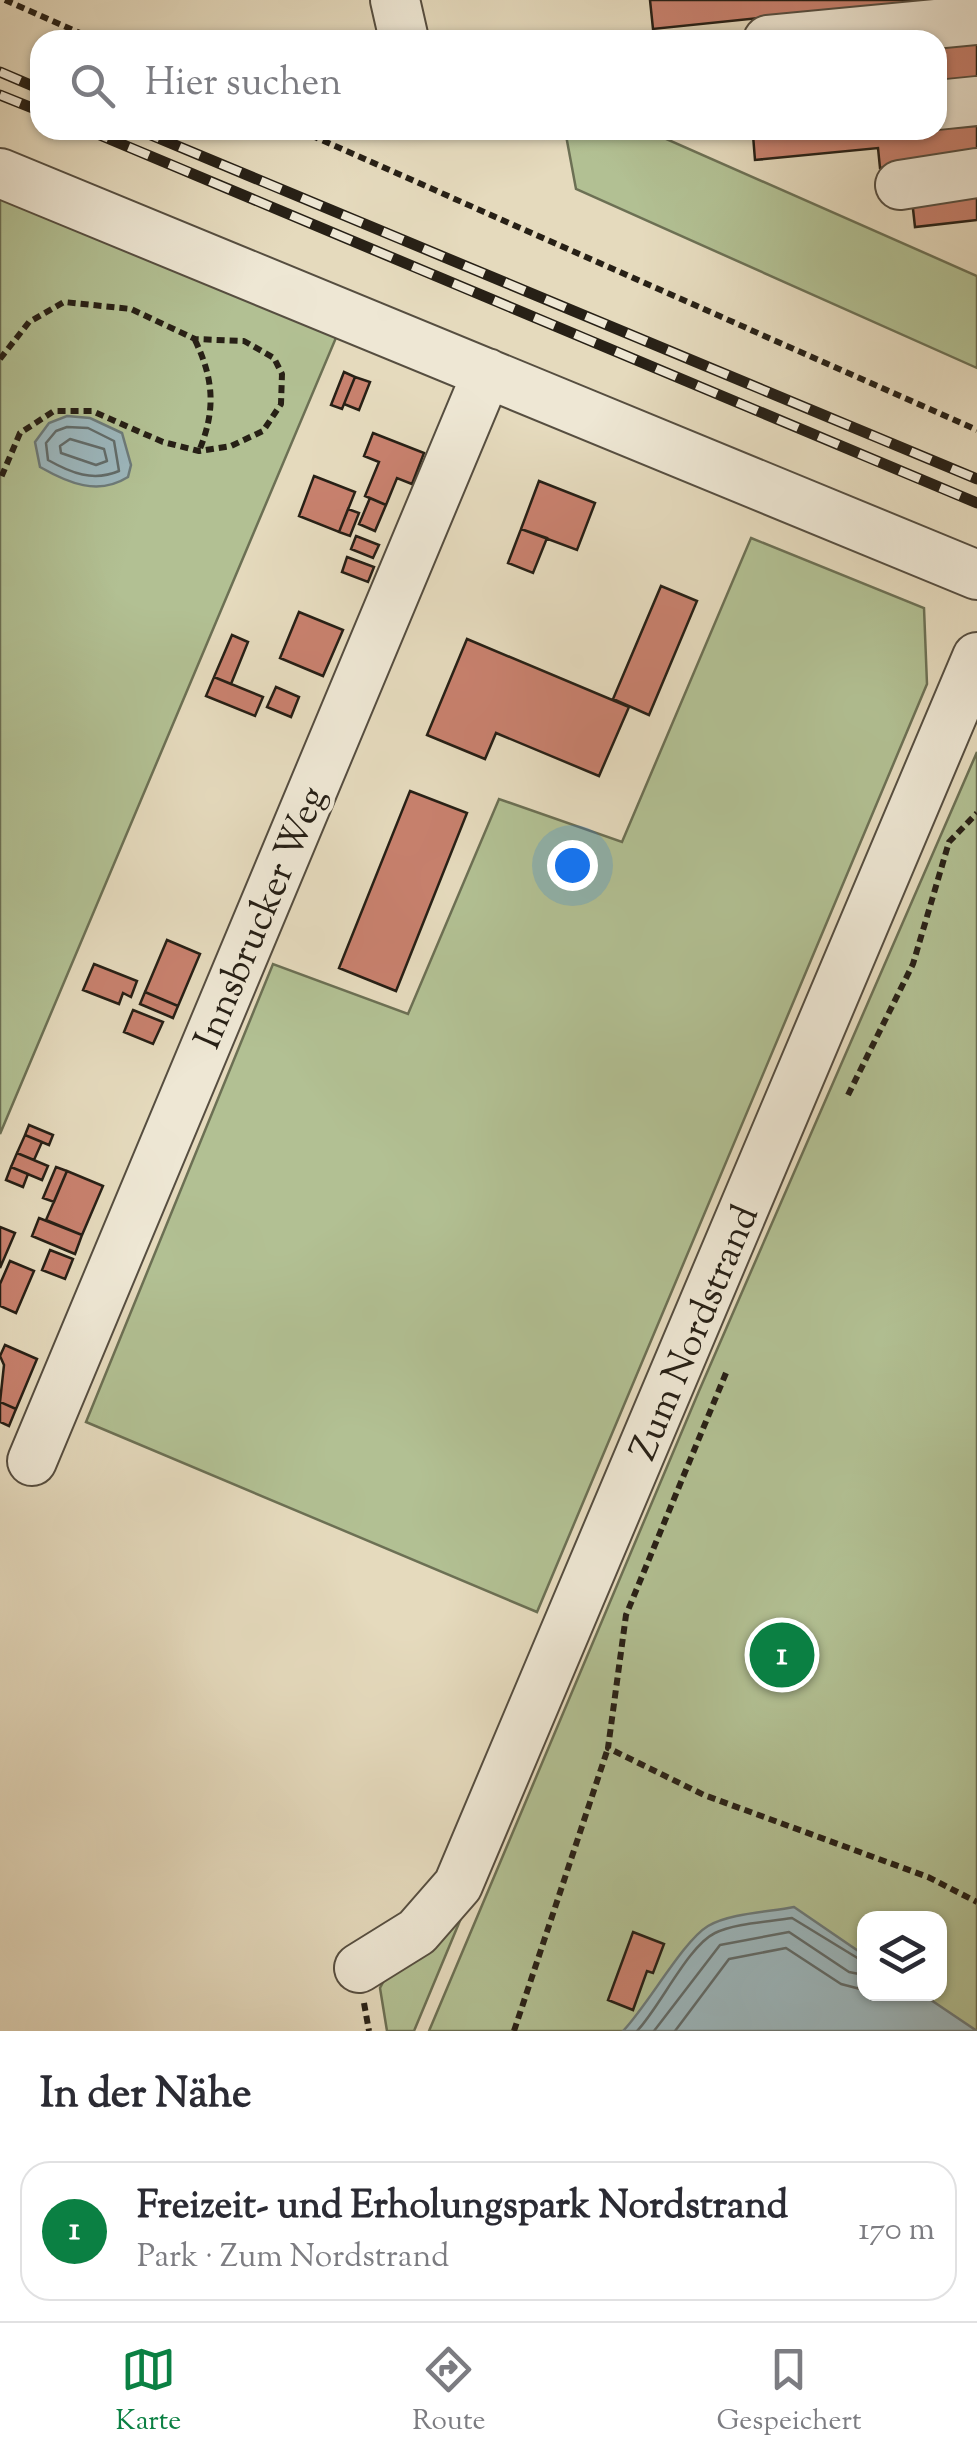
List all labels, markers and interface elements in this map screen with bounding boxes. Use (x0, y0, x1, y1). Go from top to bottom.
search box (30, 30, 947, 140)
icon: search (65, 58, 120, 113)
text: Hier suchen (145, 58, 342, 112)
street label: Innsbrucker Weg (183, 779, 342, 1058)
your location (547, 840, 598, 891)
street label: Zum Nordstrand (619, 1198, 775, 1469)
pin: 1 (750, 1618, 814, 1692)
map controls (857, 1911, 947, 2001)
button: layers (857, 1911, 947, 2001)
text: In der Nähe (40, 2066, 252, 2126)
text: Freizeit- und Erholungspark Nordstrand (137, 2181, 788, 2235)
text: 1 (69, 2208, 80, 2254)
text: 170 m (858, 2208, 935, 2254)
text: Park · Zum Nordstrand (137, 2235, 449, 2281)
tab: Karte (115, 2342, 181, 2442)
tab: Route (412, 2342, 486, 2442)
tab: Gespeichert (716, 2342, 862, 2442)

